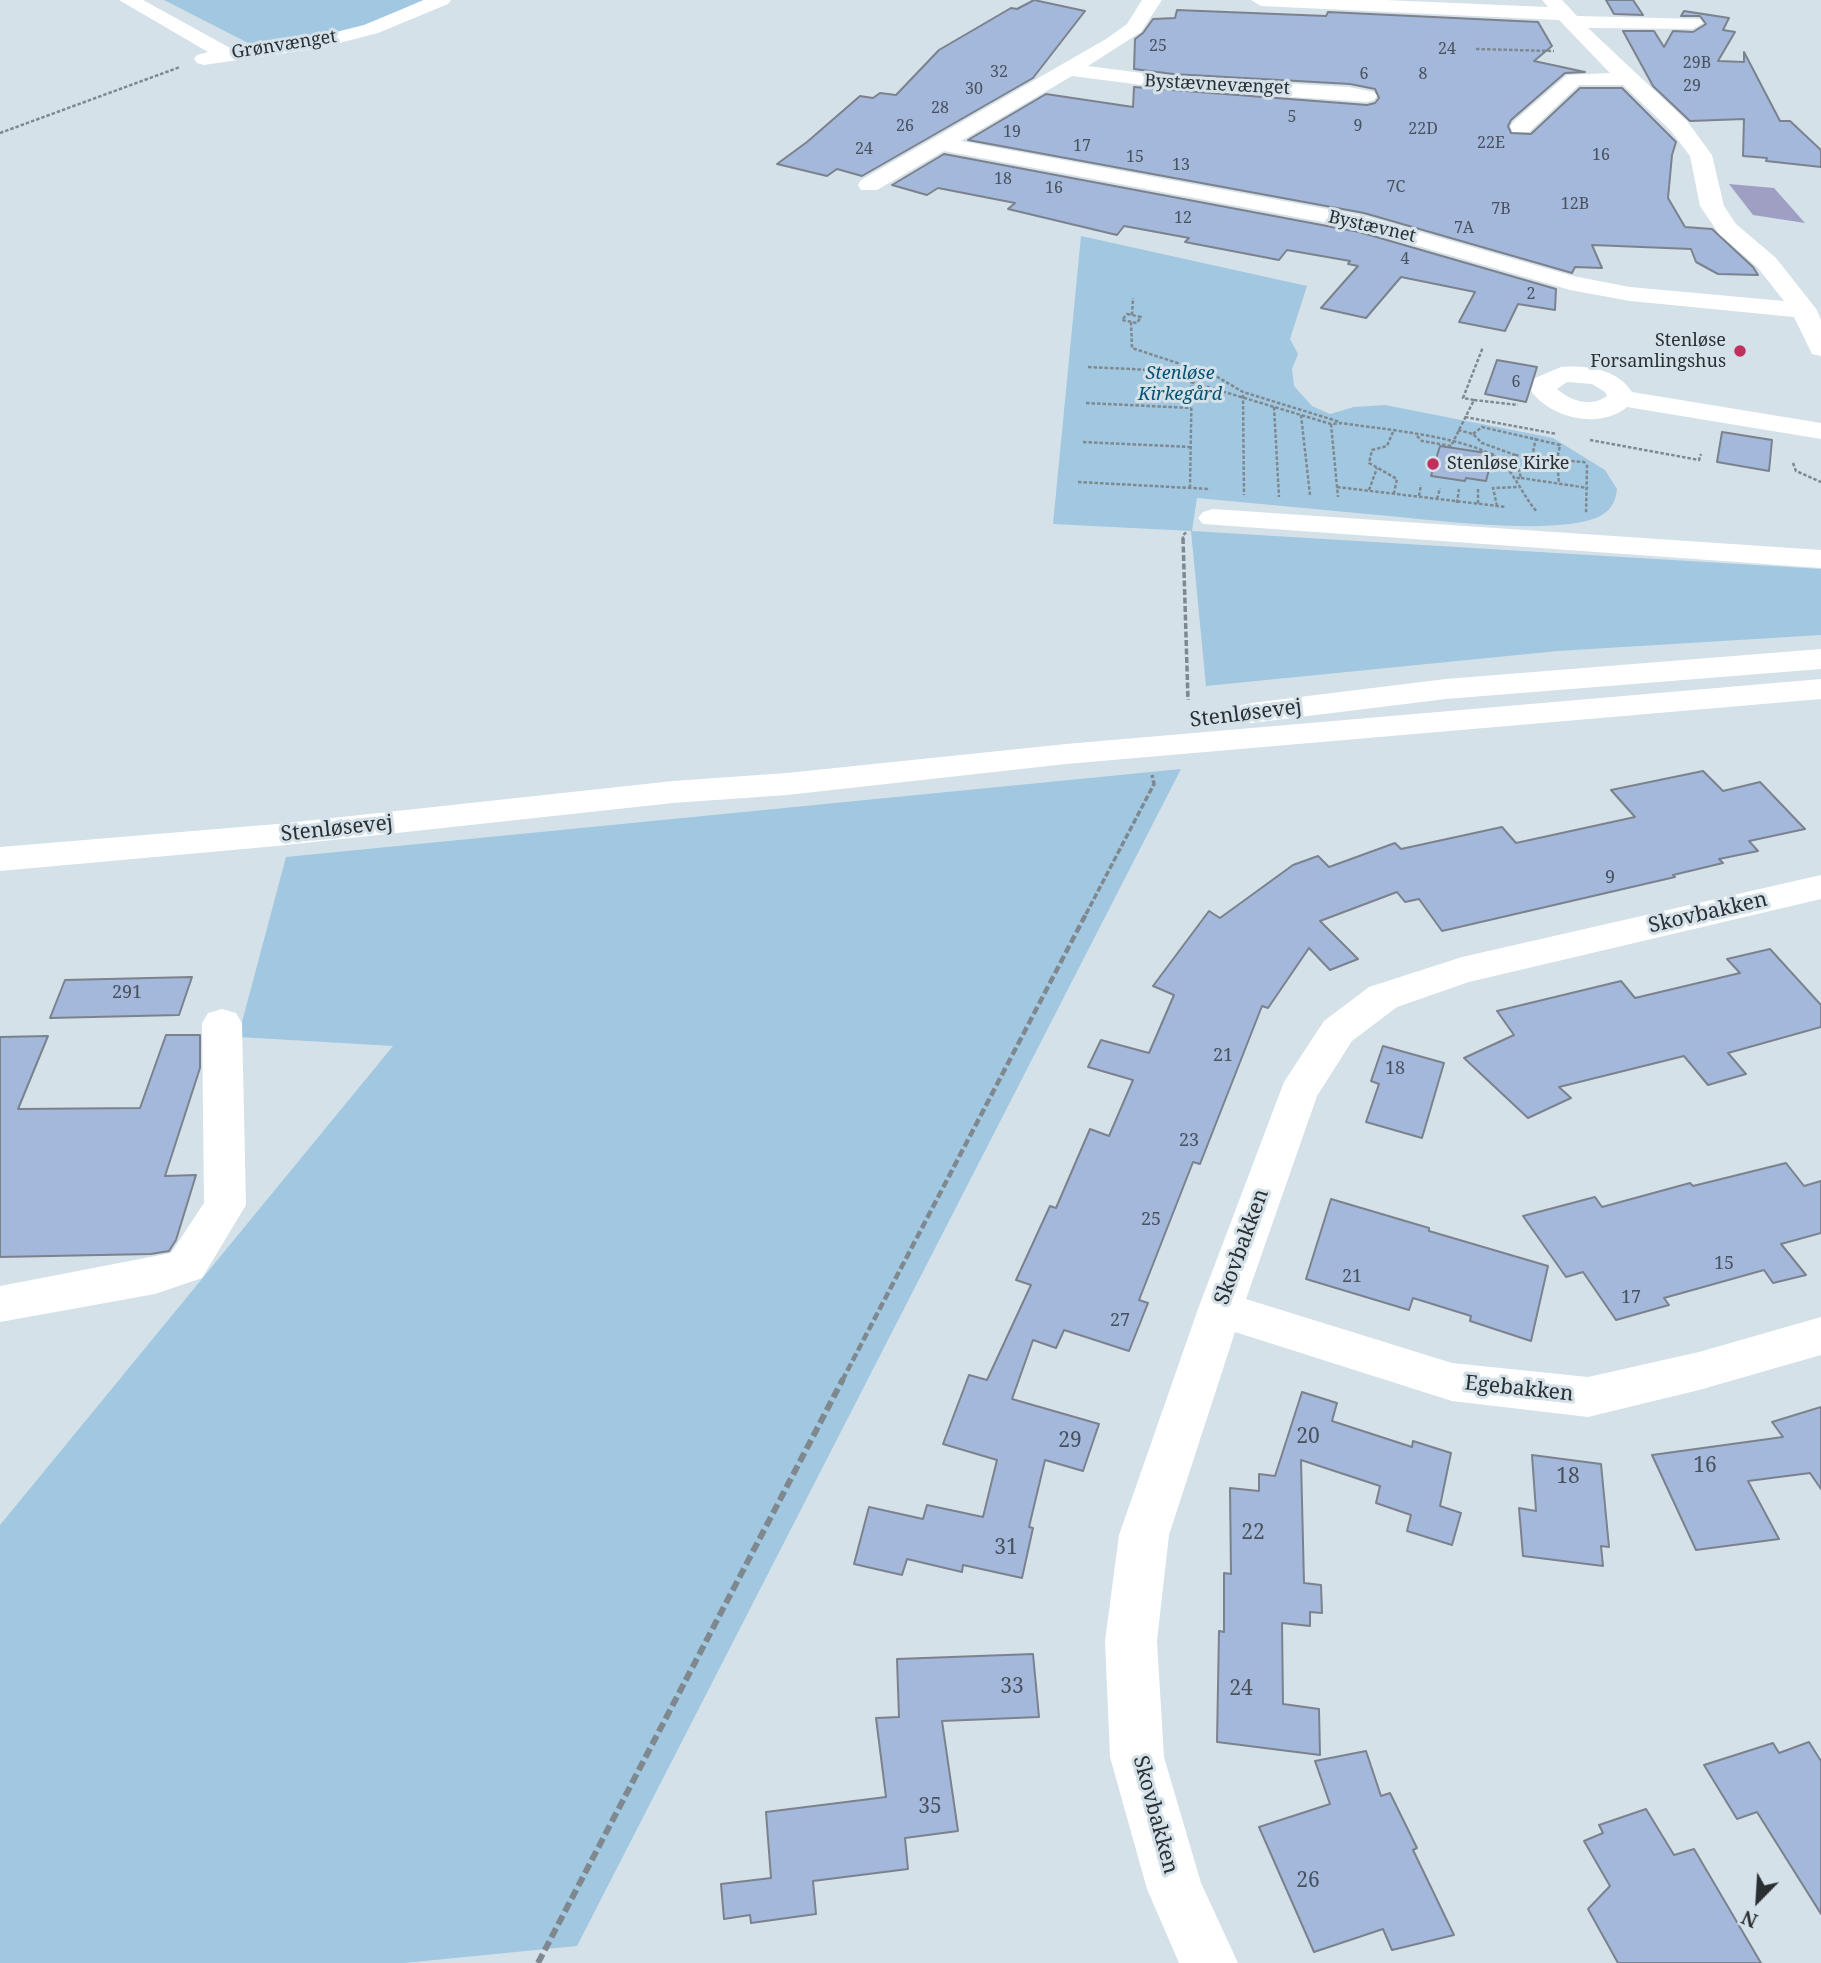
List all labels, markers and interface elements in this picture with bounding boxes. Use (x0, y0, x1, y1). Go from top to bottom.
street label: Grønvænget (230, 26, 338, 64)
house number: 25 (1149, 36, 1167, 56)
house number: 24 (1438, 39, 1456, 59)
house number: 29B (1683, 53, 1711, 73)
house number: 32 (990, 62, 1008, 82)
house number: 6 (1360, 64, 1368, 84)
house number: 8 (1419, 64, 1427, 84)
street label: Bystævnevænget (1144, 70, 1290, 100)
house number: 29 (1683, 76, 1701, 96)
house number: 30 (965, 79, 983, 99)
house number: 28 (931, 98, 949, 118)
house number: 5 (1288, 107, 1296, 127)
house number: 26 (896, 116, 914, 136)
house number: 9 (1354, 116, 1362, 136)
house number: 22D (1408, 119, 1438, 139)
house number: 19 (1003, 122, 1021, 142)
house number: 22E (1477, 133, 1505, 153)
house number: 17 (1073, 136, 1091, 156)
house number: 24 (855, 139, 873, 159)
house number: 16 (1592, 145, 1610, 165)
house number: 15 (1126, 147, 1144, 167)
house number: 13 (1172, 155, 1190, 175)
house number: 18 (994, 169, 1012, 189)
house number: 7C (1387, 177, 1405, 197)
house number: 16 (1045, 178, 1063, 198)
house number: 12B (1561, 194, 1589, 214)
house number: 7B (1491, 199, 1511, 219)
street label: Bystævnet (1326, 206, 1418, 248)
house number: 12 (1174, 208, 1192, 228)
house number: 7A (1454, 218, 1474, 238)
house number: 4 (1401, 249, 1409, 269)
house number: 2 (1527, 284, 1535, 304)
place label: Stenløse Forsamlingshus (1590, 330, 1726, 372)
marker: Stenløse Forsamlingshus (1732, 343, 1748, 359)
park label: Stenløse Kirkegård (1138, 363, 1222, 406)
house number: 6 (1512, 372, 1520, 392)
place label: Stenløse Kirke (1447, 453, 1569, 475)
marker: Stenløse Kirke (1425, 456, 1441, 472)
street label: Stenløsevej (1189, 695, 1303, 733)
street label: Stenløsevej (280, 811, 394, 847)
house number: 9 (1605, 867, 1615, 889)
street label: Skovbakken (1646, 887, 1770, 939)
house number: 291 (112, 982, 142, 1004)
house number: 21 (1213, 1045, 1233, 1067)
house number: 18 (1385, 1058, 1405, 1080)
house number: 23 (1179, 1130, 1199, 1152)
street label: Skovbakken (1209, 1186, 1275, 1308)
house number: 25 (1141, 1209, 1161, 1231)
house number: 15 (1714, 1253, 1734, 1275)
house number: 21 (1342, 1266, 1362, 1288)
house number: 17 (1621, 1287, 1641, 1309)
house number: 27 (1110, 1310, 1130, 1332)
street label: Egebakken (1463, 1371, 1575, 1407)
house number: 20 (1296, 1424, 1320, 1450)
house number: 29 (1058, 1428, 1082, 1454)
house number: 16 (1693, 1453, 1717, 1479)
house number: 18 (1556, 1464, 1580, 1490)
house number: 22 (1241, 1520, 1265, 1546)
house number: 31 (994, 1535, 1018, 1561)
house number: 33 (1000, 1674, 1024, 1700)
house number: 24 (1229, 1676, 1253, 1702)
street label: Skovbakken (1127, 1753, 1183, 1877)
house number: 35 (918, 1794, 942, 1820)
north arrow (1723, 1865, 1793, 1935)
house number: 26 (1296, 1868, 1320, 1894)
text: N (1737, 1904, 1762, 1934)

